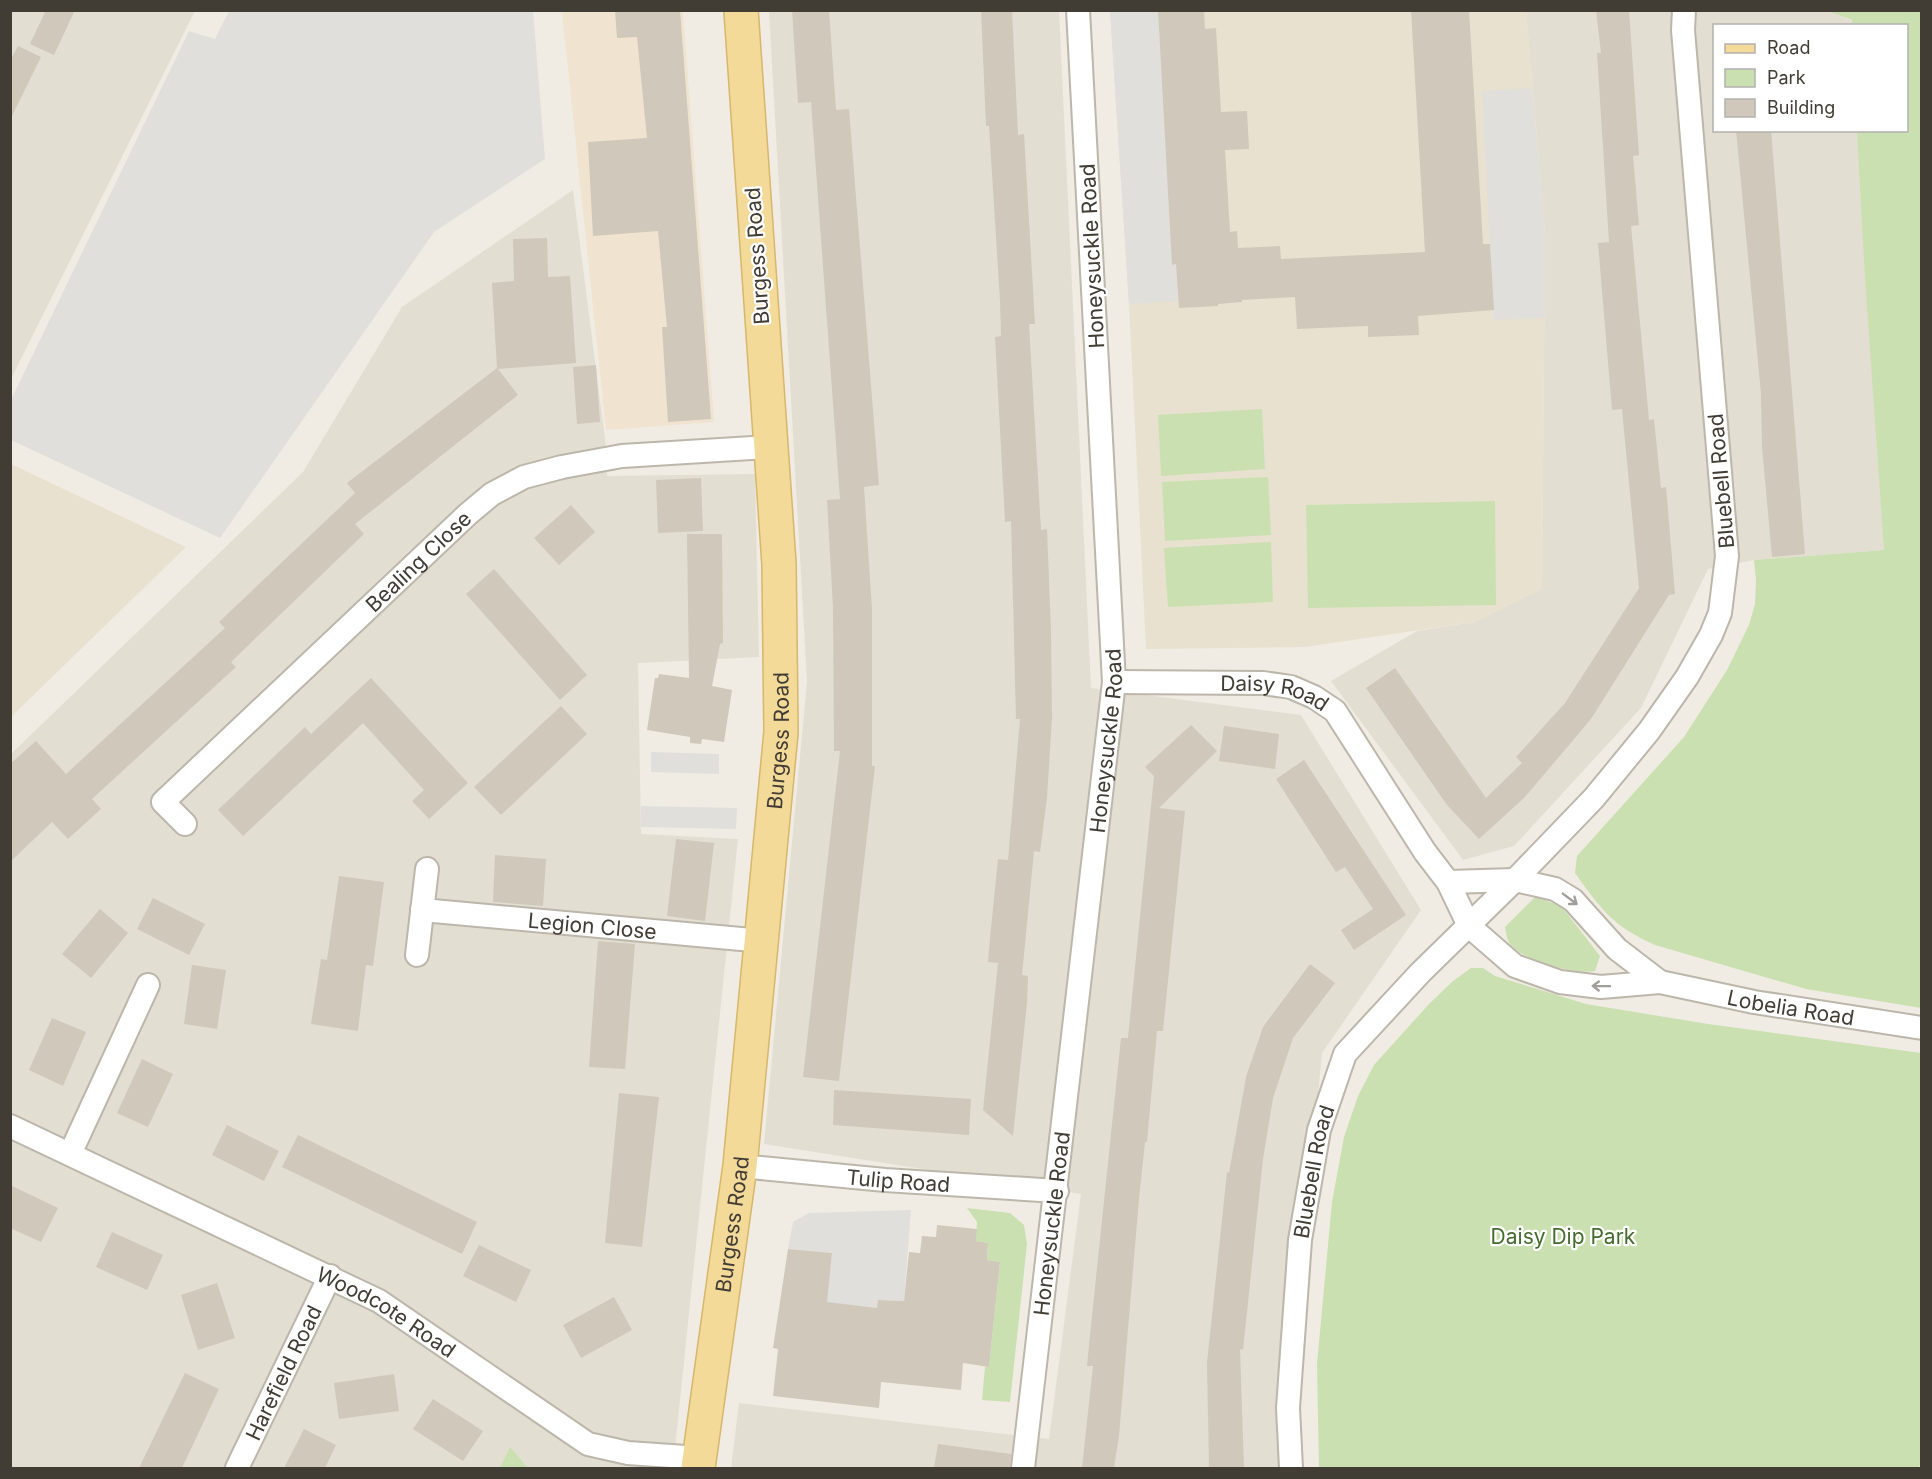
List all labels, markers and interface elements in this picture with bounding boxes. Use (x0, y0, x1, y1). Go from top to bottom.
legend (1713, 24, 1908, 132)
text: Road (1767, 37, 1810, 58)
text: Park (1767, 67, 1806, 88)
text: Building (1767, 97, 1835, 118)
street label: Honeysuckle Road (1075, 163, 1109, 349)
street label: Burgess Road (740, 187, 774, 325)
street label: Bluebell Road (1703, 413, 1739, 549)
street label: Bealing Close (360, 505, 476, 617)
street label: Honeysuckle Road (1084, 648, 1127, 834)
street label: Daisy Road (1220, 670, 1334, 716)
street label: Burgess Road (761, 672, 794, 810)
one-way arrow (1561, 893, 1577, 905)
street label: Legion Close (527, 907, 658, 944)
one-way arrow (1592, 980, 1612, 992)
street label: Lobelia Road (1725, 984, 1856, 1030)
street label: Bluebell Road (1288, 1102, 1339, 1240)
street label: Honeysuckle Road (1028, 1130, 1074, 1317)
street label: Burgess Road (710, 1155, 753, 1294)
street label: Tulip Road (845, 1164, 951, 1197)
park label: Daisy Dip Park (1491, 1224, 1636, 1249)
street label: Woodcote Road (313, 1261, 461, 1362)
street label: Harefield Road (240, 1301, 326, 1444)

